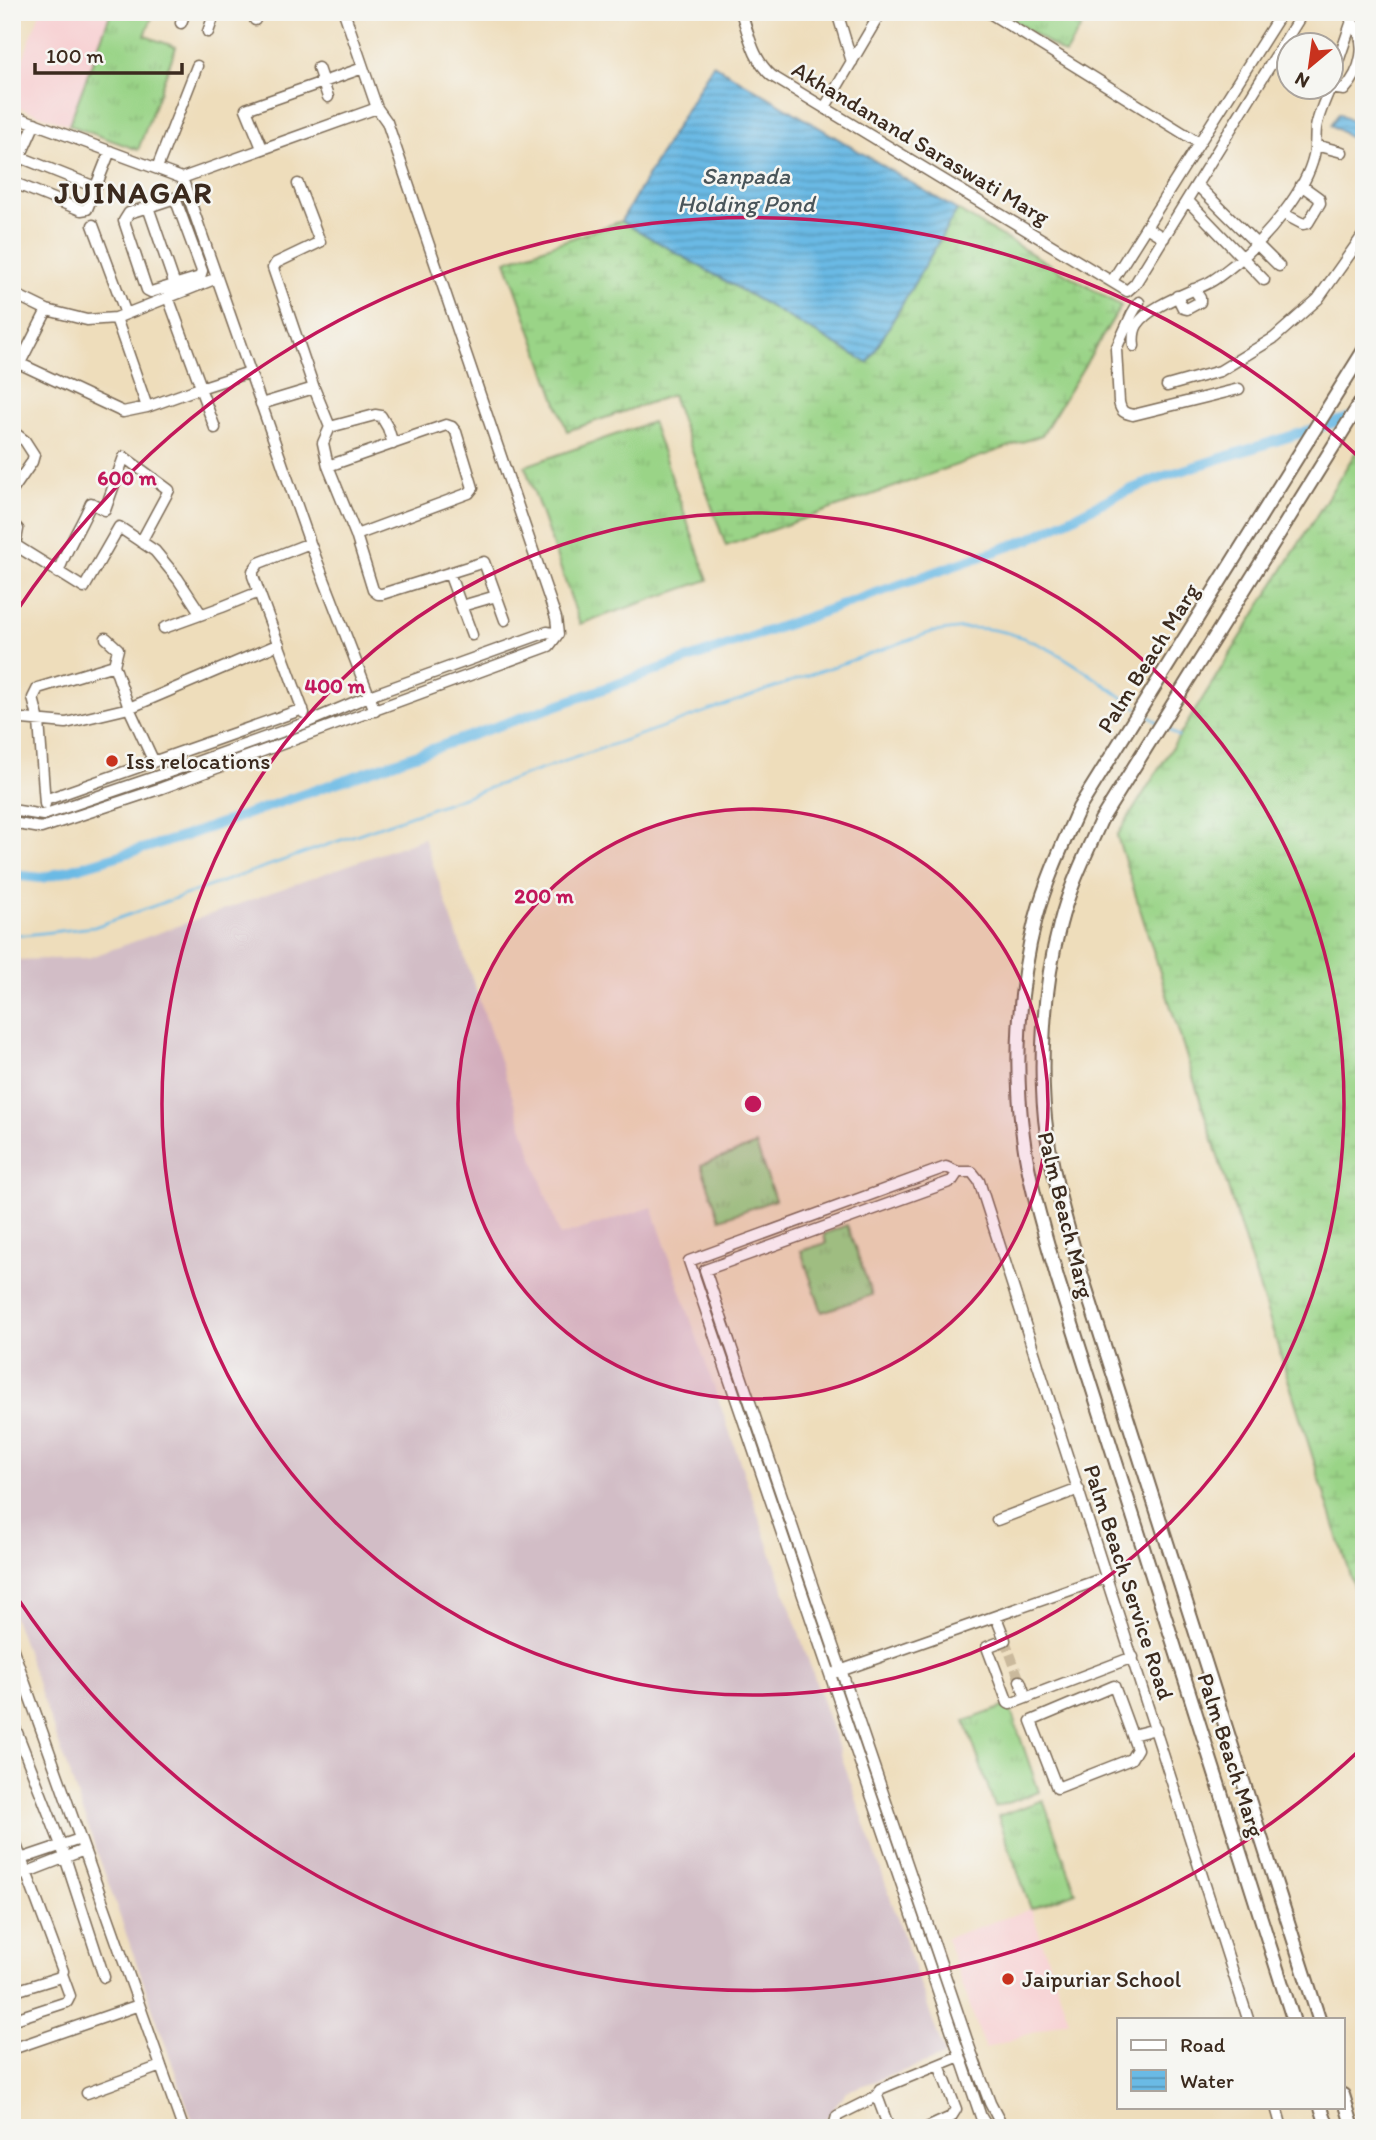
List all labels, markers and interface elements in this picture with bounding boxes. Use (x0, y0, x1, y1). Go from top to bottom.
scale bar (35, 32, 182, 76)
north arrow (1274, 32, 1344, 102)
text: 100 m (46, 43, 104, 68)
street label: Akhandanand Saraswati Marg (787, 55, 1055, 231)
text: N (1291, 67, 1313, 94)
water label: Sanpada Holding Pond (677, 161, 817, 218)
district label: JUINAGAR (54, 174, 213, 211)
text: 600 m (97, 465, 157, 490)
street label: Palm Beach Marg (1091, 578, 1205, 738)
text: 400 m (305, 673, 366, 698)
place label: Iss relocations (126, 747, 270, 775)
marker: Iss relocations (104, 753, 120, 769)
text: 200 m (514, 883, 574, 908)
centre of rings (741, 1092, 765, 1116)
street label: Palm Beach Marg (1032, 1129, 1100, 1301)
street label: Palm Beach Service Road (1078, 1461, 1180, 1703)
street label: Palm Beach Marg (1191, 1669, 1271, 1841)
place label: Jaipuriar School (1022, 1965, 1182, 1993)
marker: Jaipuriar School (1000, 1971, 1016, 1987)
legend (1117, 2018, 1344, 2108)
text: Road (1180, 2032, 1226, 2057)
text: Water (1180, 2068, 1234, 2093)

